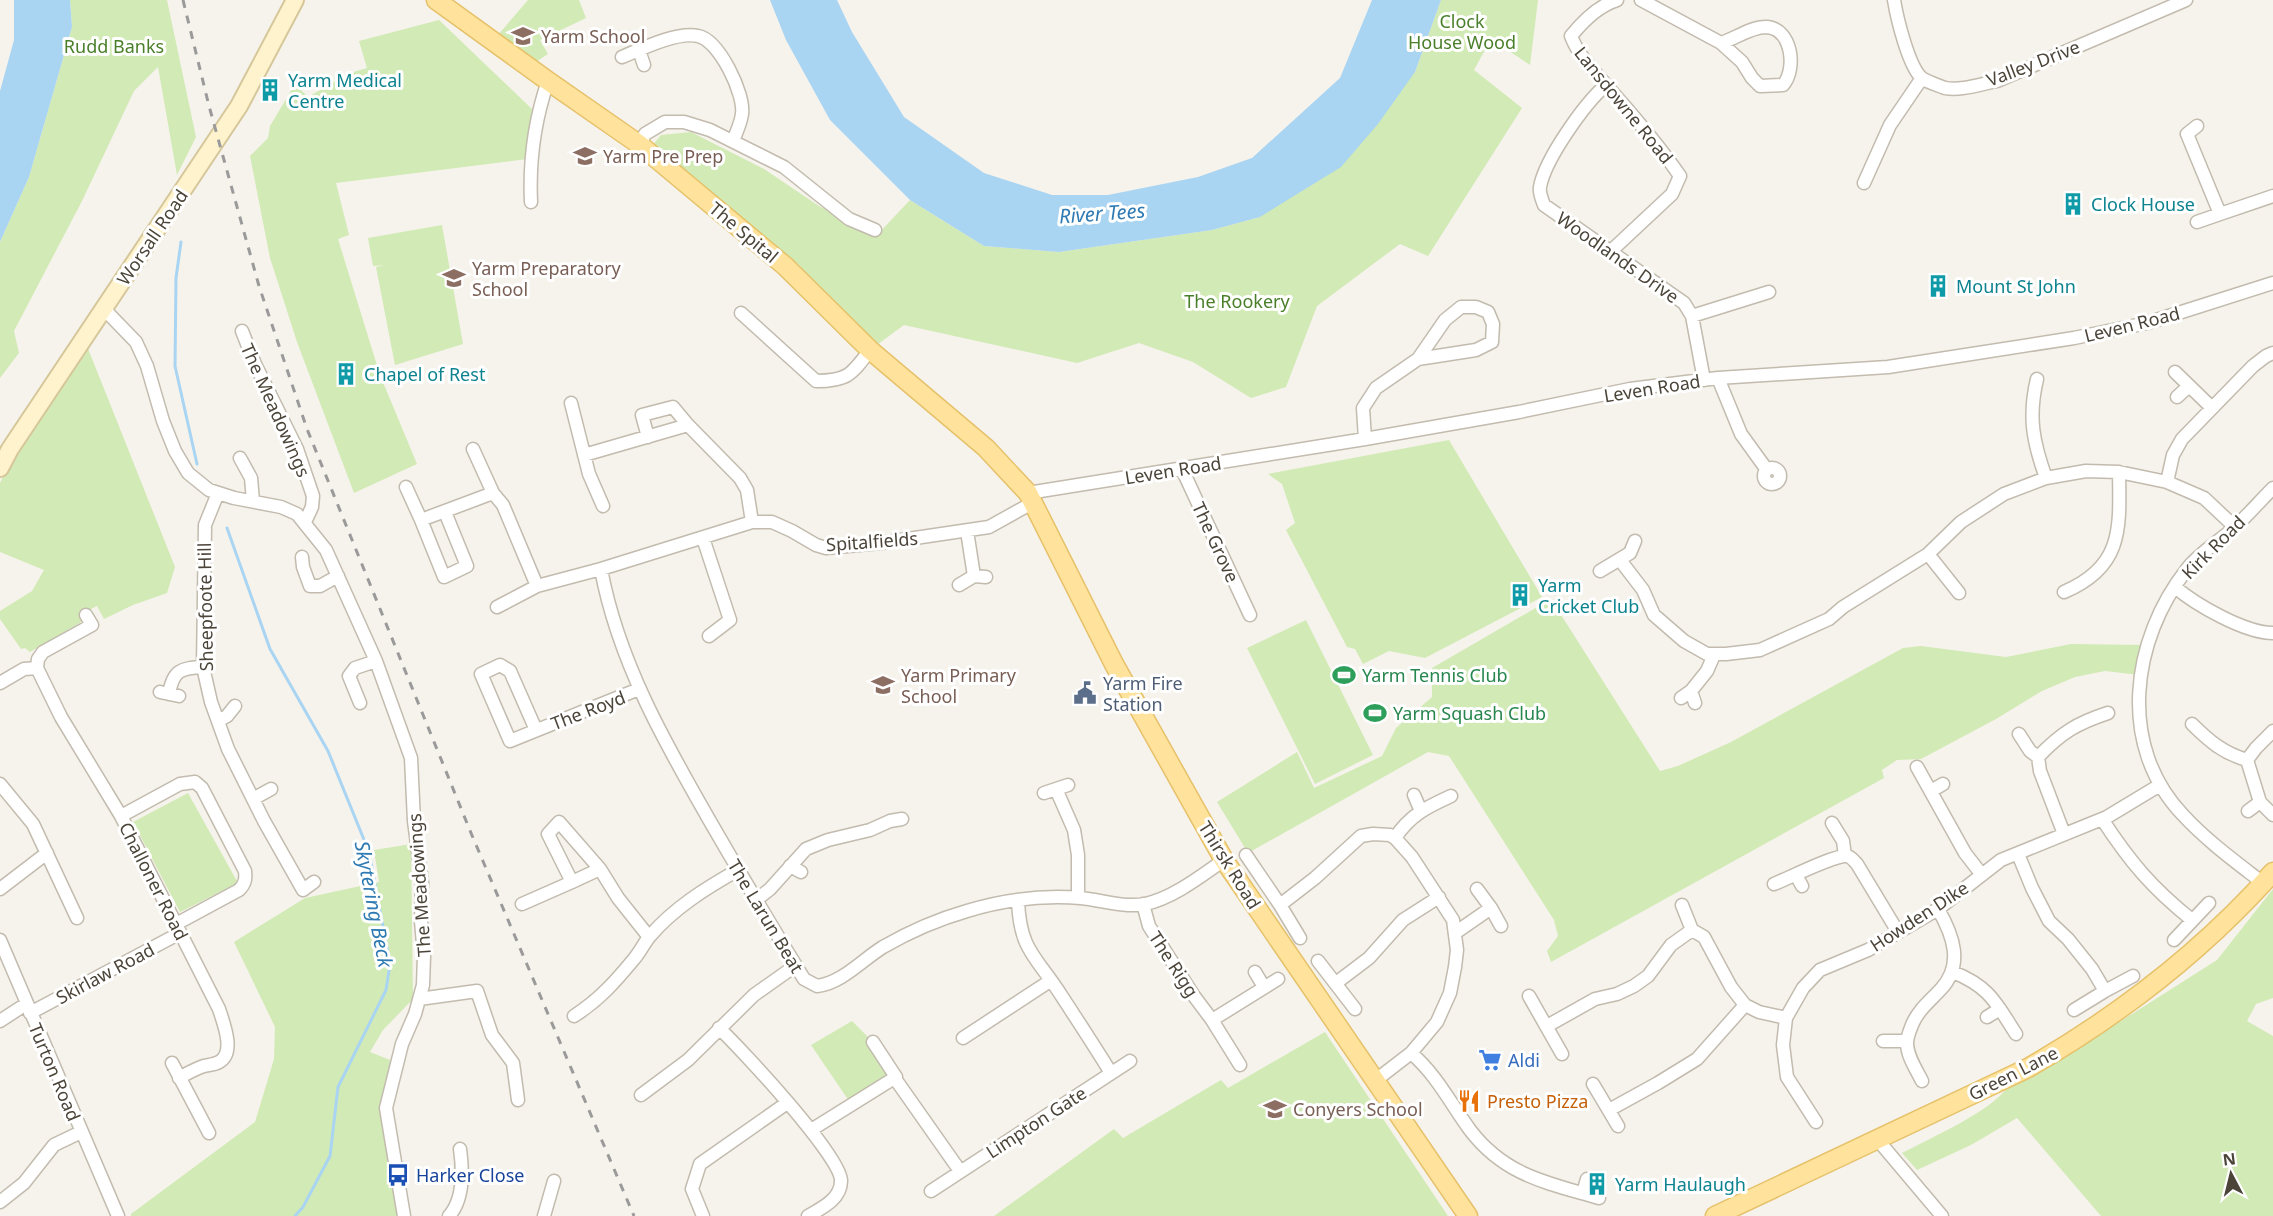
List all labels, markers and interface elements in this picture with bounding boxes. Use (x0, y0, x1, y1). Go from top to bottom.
park label: Clock House Wood (1408, 9, 1516, 54)
school or university icon: Yarm School (510, 23, 536, 49)
place label: Yarm School (541, 24, 645, 48)
park label: Rudd Banks (64, 34, 164, 58)
street label: Valley Drive (1983, 34, 2083, 92)
street label: Lansdowne Road (1569, 41, 1679, 169)
place label: Yarm Medical Centre (288, 68, 402, 113)
building icon: Yarm Medical Centre (257, 77, 283, 103)
school or university icon: Yarm Pre Prep (572, 143, 598, 169)
place label: Yarm Pre Prep (603, 144, 723, 168)
street label: Worsall Road (111, 184, 193, 290)
building icon: Clock House (2060, 191, 2086, 217)
place label: Clock House (2091, 192, 2195, 216)
street label: The Spital (705, 196, 783, 268)
water label: River Tees (1058, 196, 1146, 229)
street label: Woodlands Drive (1552, 206, 1684, 308)
place label: Yarm Preparatory School (472, 256, 622, 301)
school or university icon: Yarm Preparatory School (441, 265, 467, 291)
building icon: Mount St John (1925, 273, 1951, 299)
place label: Mount St John (1956, 274, 2076, 298)
park label: The Rookery (1184, 289, 1290, 313)
street label: Leven Road (2082, 301, 2182, 347)
street label: The Meadowings (236, 339, 316, 481)
building icon: Chapel of Rest (333, 361, 359, 387)
place label: Chapel of Rest (364, 362, 486, 386)
street label: Leven Road (1602, 369, 1702, 407)
street label: Leven Road (1123, 451, 1223, 489)
street label: The Grove (1187, 498, 1245, 586)
street label: Kirk Road (2176, 510, 2250, 584)
street label: Spitalfields (825, 526, 919, 556)
street label: Sheepfoote Hill (192, 542, 218, 672)
place label: Yarm Cricket Club (1538, 573, 1639, 618)
building icon: Yarm Cricket Club (1507, 582, 1533, 608)
sports icon: Yarm Tennis Club (1331, 662, 1357, 688)
place label: Yarm Primary School (901, 663, 1017, 708)
place label: Yarm Tennis Club (1362, 663, 1508, 687)
place label: Yarm Fire Station (1103, 671, 1183, 716)
school or university icon: Yarm Primary School (870, 672, 896, 698)
public building icon: Yarm Fire Station (1072, 680, 1098, 706)
street label: The Royd (547, 685, 629, 735)
sports icon: Yarm Squash Club (1362, 700, 1388, 726)
place label: Yarm Squash Club (1393, 701, 1546, 725)
street label: The Meadowings (402, 812, 436, 958)
street label: Thirsk Road (1193, 816, 1267, 914)
street label: Challoner Road (114, 818, 194, 944)
water label: Skytering Beck (348, 838, 400, 971)
street label: The Larun Beat (723, 855, 810, 978)
street label: Howden Dike (1865, 875, 1973, 957)
street label: The Rigg (1144, 926, 1204, 1002)
street label: Skirlaw Road (52, 937, 158, 1009)
street label: Turton Road (24, 1019, 86, 1125)
street label: Green Lane (1964, 1040, 2062, 1106)
supermarket icon: Aldi (1477, 1047, 1503, 1073)
place label: Aldi (1508, 1048, 1540, 1072)
street label: Limpton Gate (981, 1081, 1091, 1163)
restaurant icon: Presto Pizza (1456, 1088, 1482, 1114)
place label: Presto Pizza (1487, 1089, 1588, 1113)
school or university icon: Conyers School (1262, 1096, 1288, 1122)
place label: Conyers School (1293, 1097, 1423, 1121)
north arrow (2201, 1144, 2261, 1204)
text: N (2221, 1147, 2237, 1171)
bus stop icon: Harker Close (385, 1162, 411, 1188)
place label: Harker Close (416, 1163, 524, 1187)
building icon: Yarm Haulaugh (1584, 1171, 1610, 1197)
place label: Yarm Haulaugh (1615, 1172, 1746, 1196)

